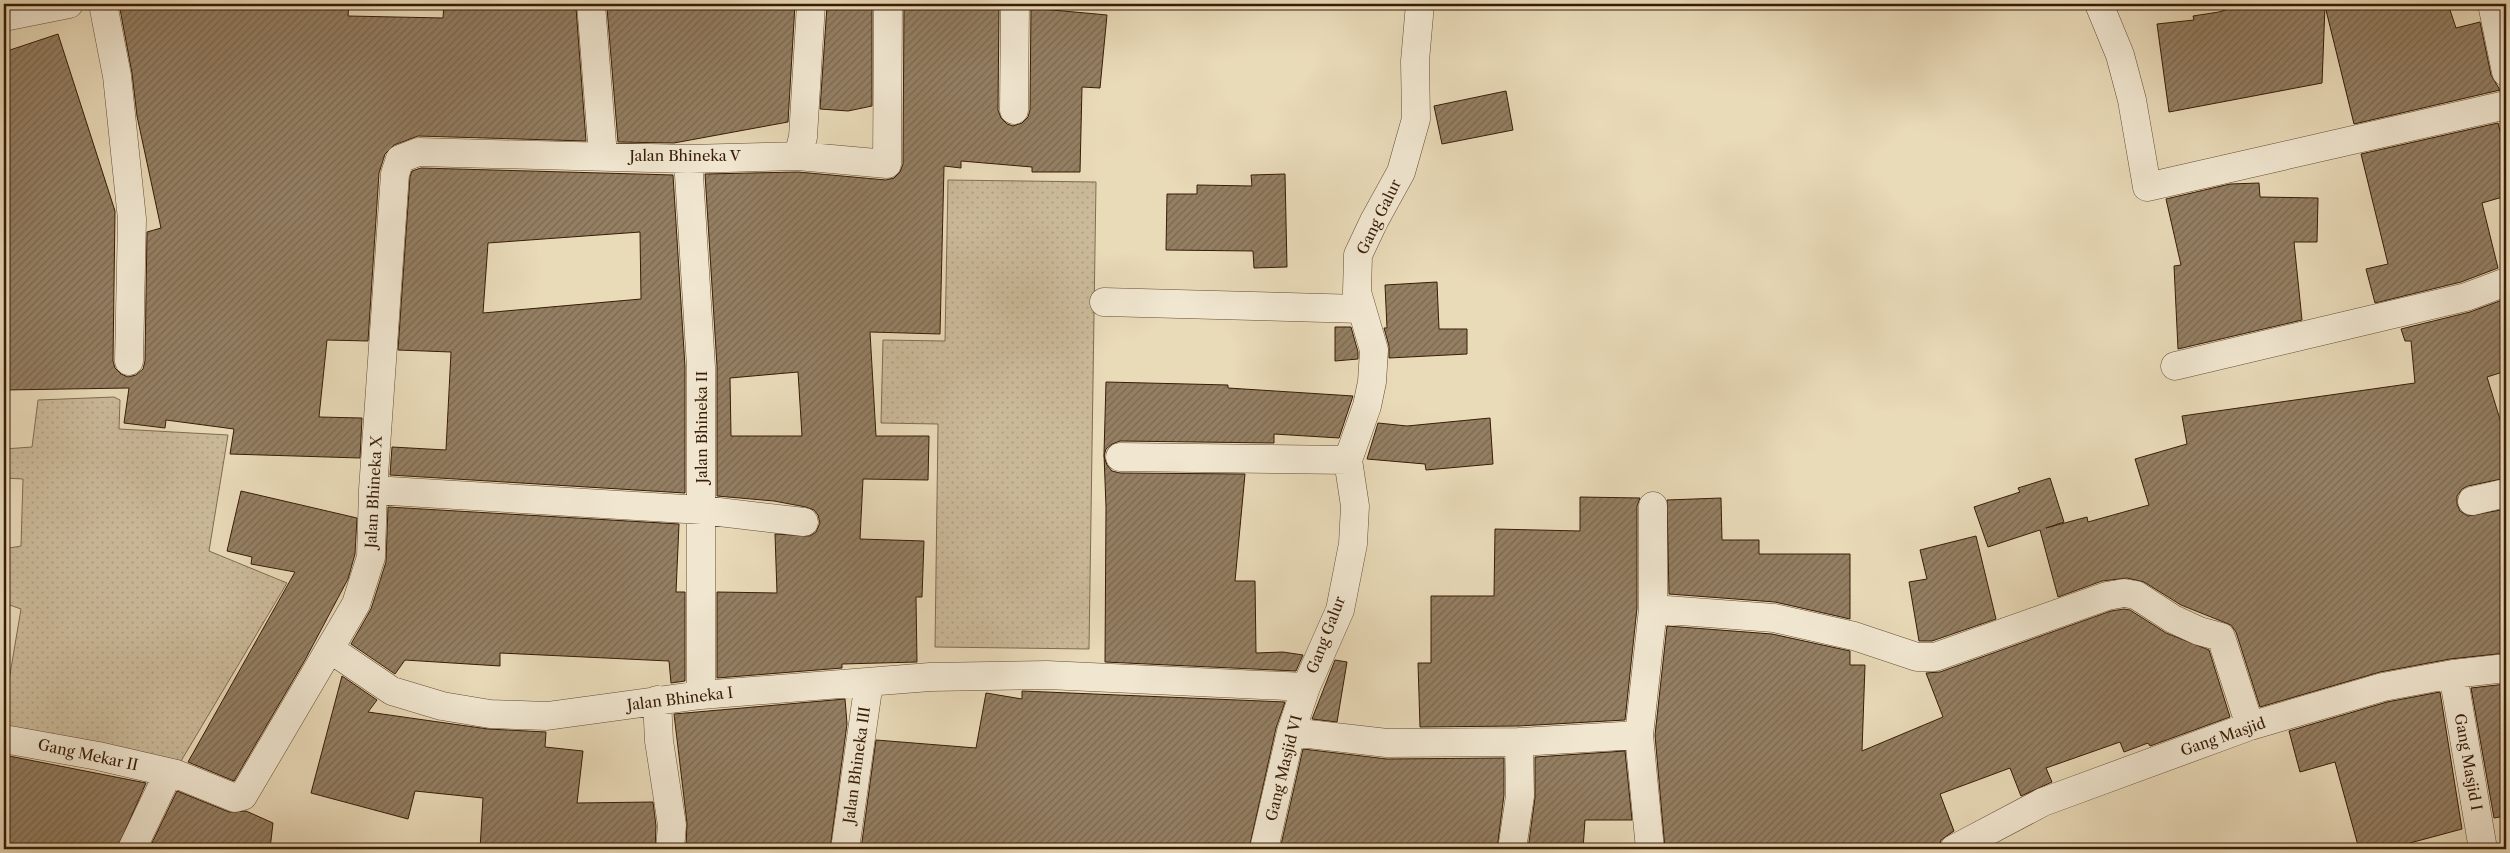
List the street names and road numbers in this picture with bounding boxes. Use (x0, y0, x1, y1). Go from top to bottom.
street label: Jalan Bhineka V (627, 146, 742, 165)
street label: Gang Galur (1352, 175, 1405, 257)
street label: Jalan Bhineka II (692, 371, 711, 485)
street label: Jalan Bhineka X (361, 435, 386, 551)
street label: Gang Galur (1302, 593, 1349, 676)
street label: Jalan Bhineka I (624, 683, 734, 715)
street label: Jalan Bhineka III (839, 705, 874, 827)
street label: Gang Masjid I (2451, 712, 2486, 812)
street label: Gang Masjid VI (1261, 713, 1306, 823)
street label: Gang Masjid (2178, 713, 2268, 760)
street label: Gang Mekar II (36, 735, 140, 774)

